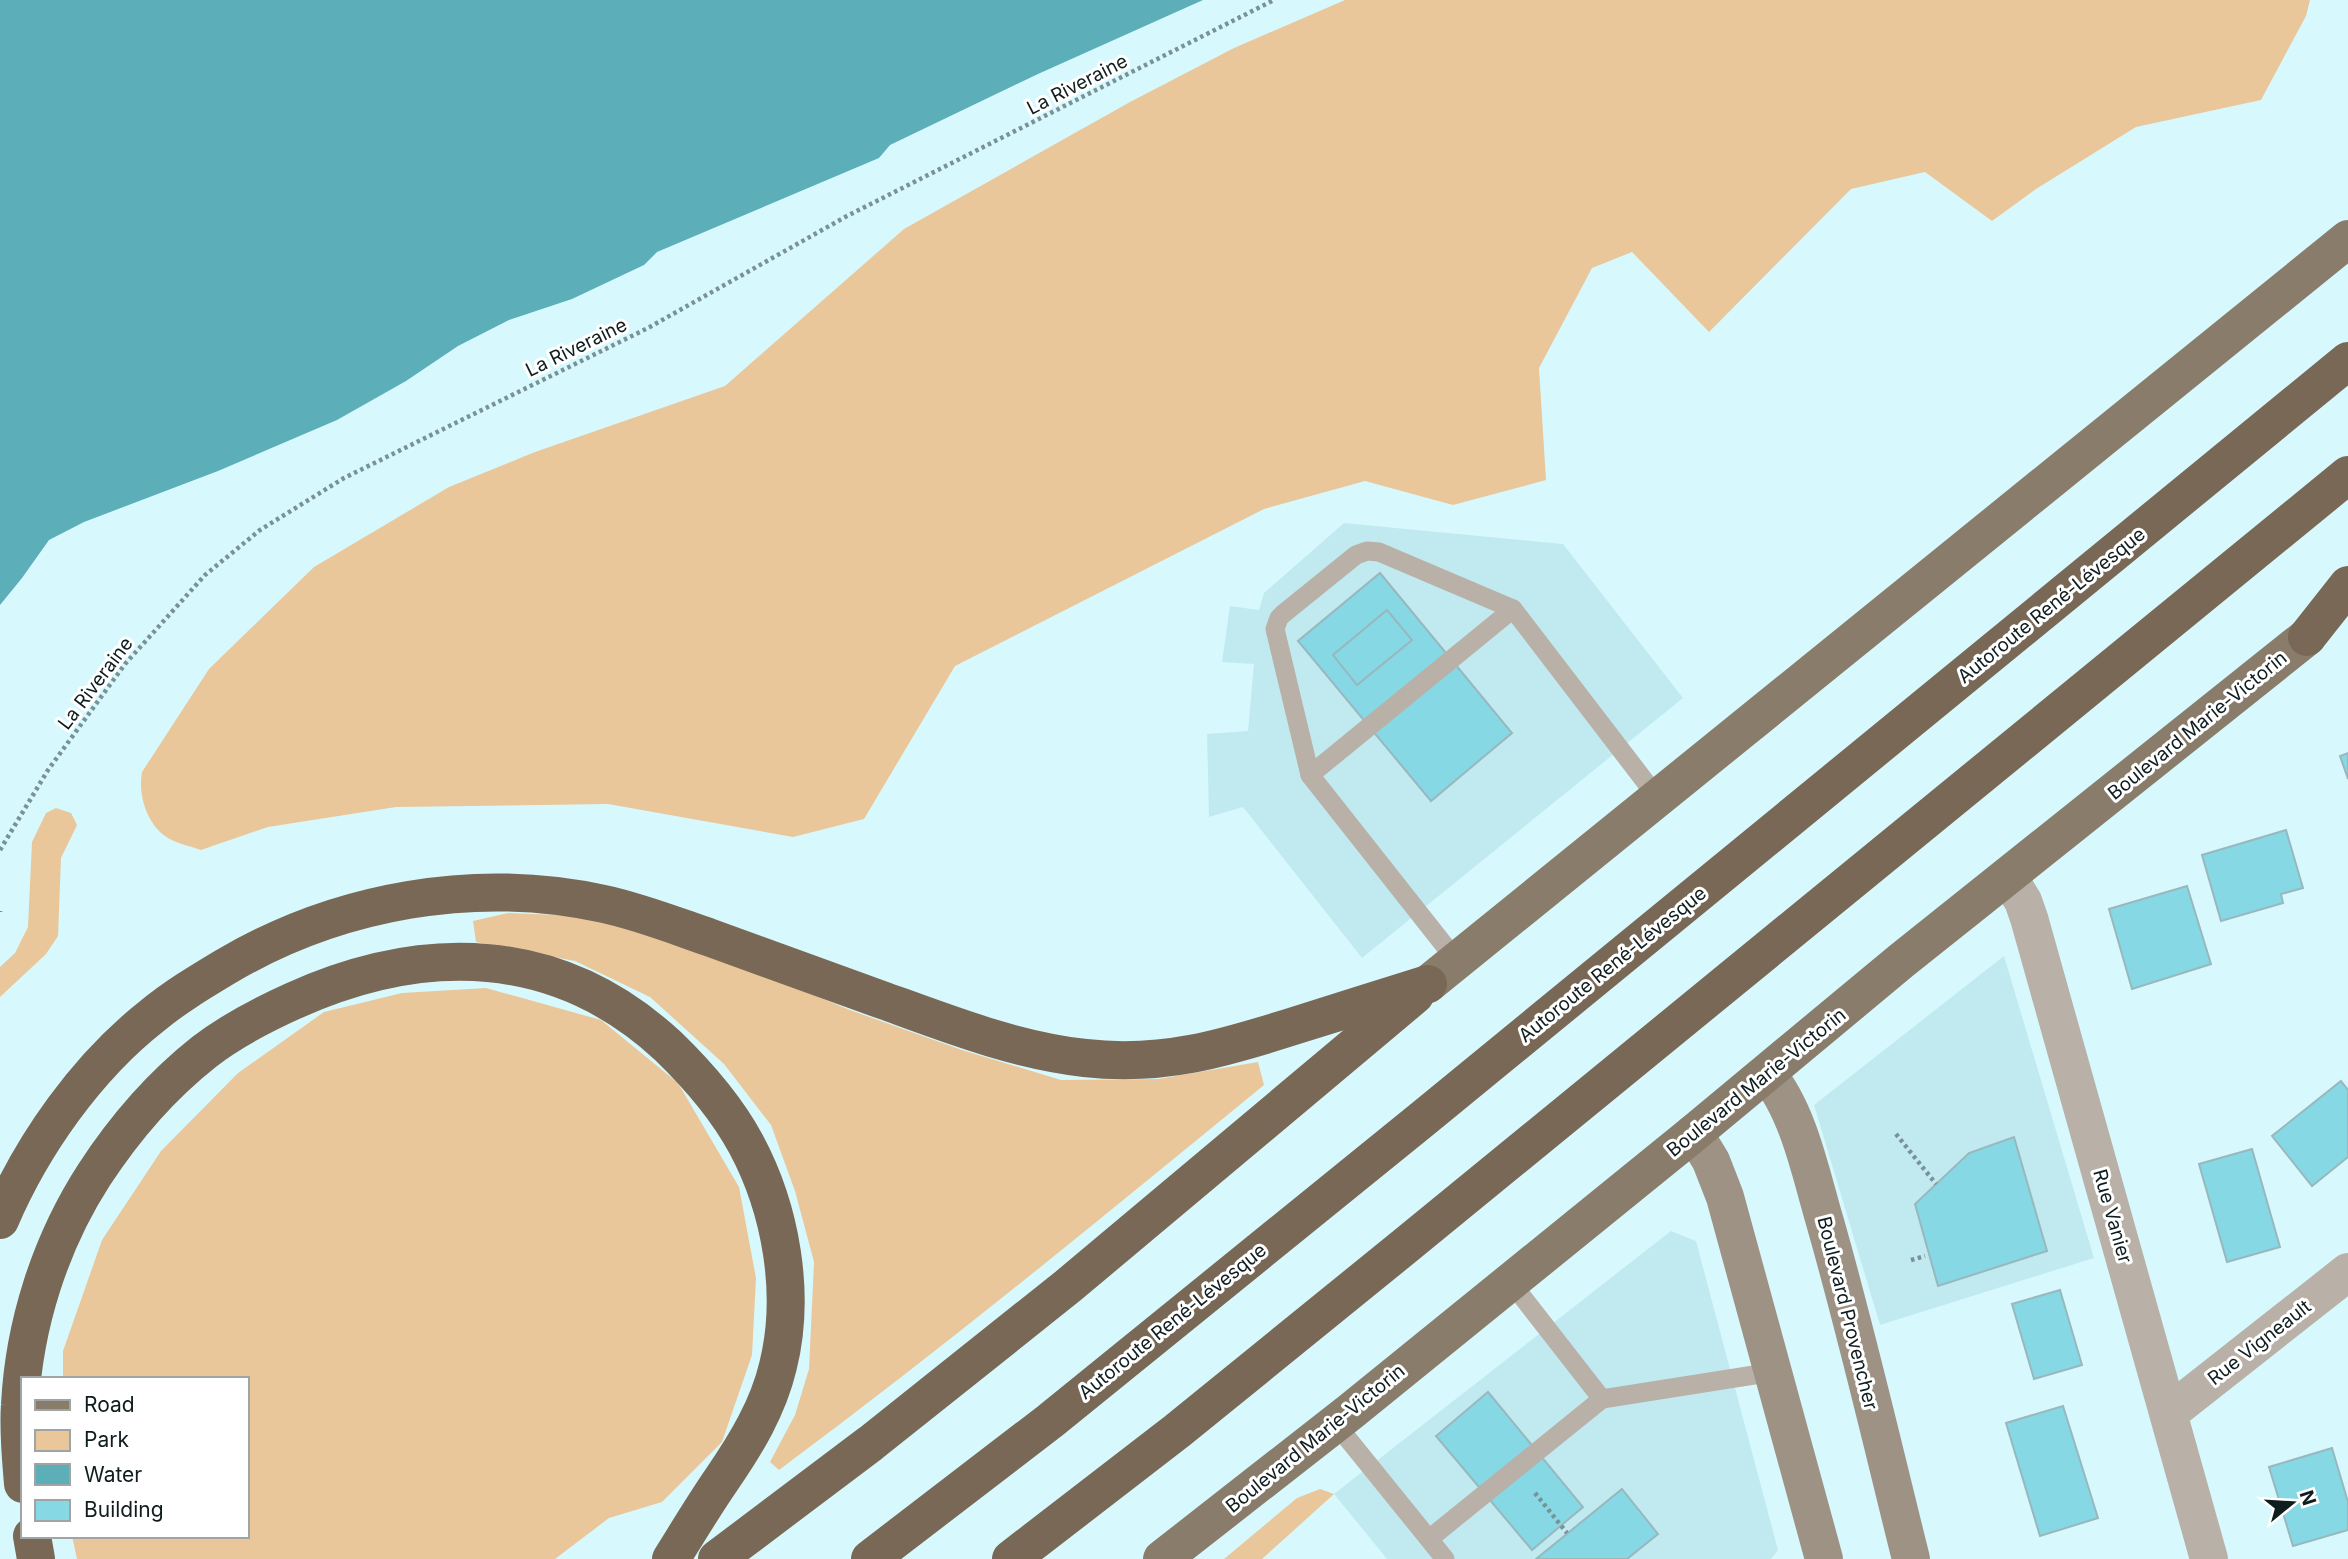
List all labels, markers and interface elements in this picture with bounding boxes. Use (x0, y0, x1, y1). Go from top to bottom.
street label: La Riveraine (1023, 49, 1131, 120)
street label: La Riveraine (522, 313, 631, 382)
street label: Autoroute René-Lévesque (1953, 523, 2150, 688)
street label: La Riveraine (53, 633, 138, 734)
street label: Boulevard Marie-Victorin (2103, 646, 2291, 805)
street label: Autoroute René-Lévesque (1514, 882, 1711, 1047)
street label: Boulevard Marie-Victorin (1662, 1003, 1850, 1162)
street label: Rue Vanier (2088, 1166, 2137, 1266)
street label: Boulevard Provencher (1812, 1214, 1883, 1412)
street label: Autoroute René-Lévesque (1074, 1239, 1271, 1404)
street label: Rue Vigneault (2203, 1295, 2316, 1390)
street label: Boulevard Marie-Victorin (1221, 1359, 1409, 1518)
legend (21, 1377, 248, 1538)
text: Road (84, 1392, 135, 1417)
text: Park (84, 1427, 129, 1452)
text: Water (84, 1462, 142, 1487)
north arrow (2257, 1468, 2327, 1538)
text: N (2295, 1487, 2321, 1508)
text: Building (84, 1497, 164, 1522)

